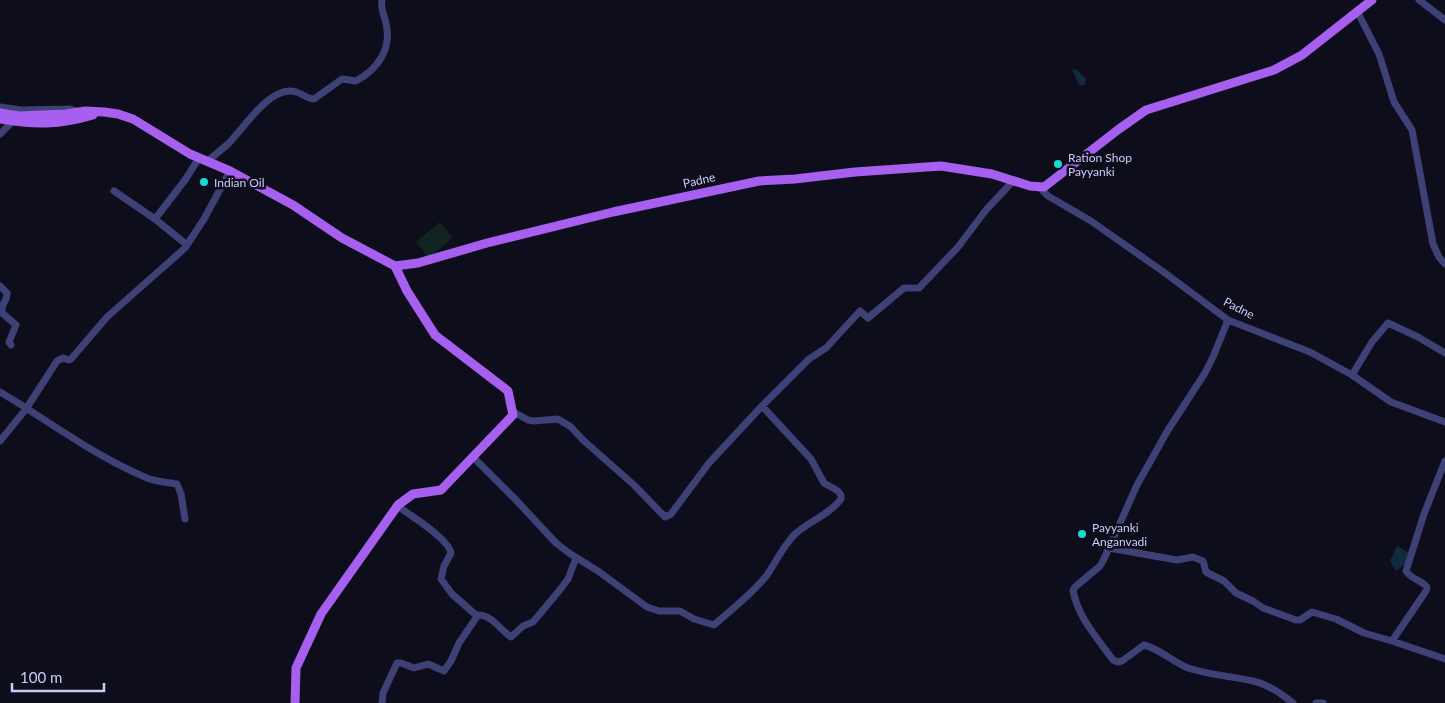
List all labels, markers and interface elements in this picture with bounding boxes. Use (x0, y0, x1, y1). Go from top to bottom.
place label: Ration Shop Payyanki (1068, 150, 1132, 179)
marker: Ration Shop Payyanki (1052, 158, 1064, 170)
street label: Padne (681, 169, 717, 191)
place label: Indian Oil (214, 175, 265, 190)
marker: Indian Oil (198, 176, 210, 188)
street label: Padne (1221, 294, 1257, 322)
place label: Payyanki Anganvadi (1092, 520, 1147, 549)
marker: Payyanki Anganvadi (1076, 528, 1088, 540)
scale bar (12, 660, 105, 692)
text: 100 m (20, 668, 62, 686)

